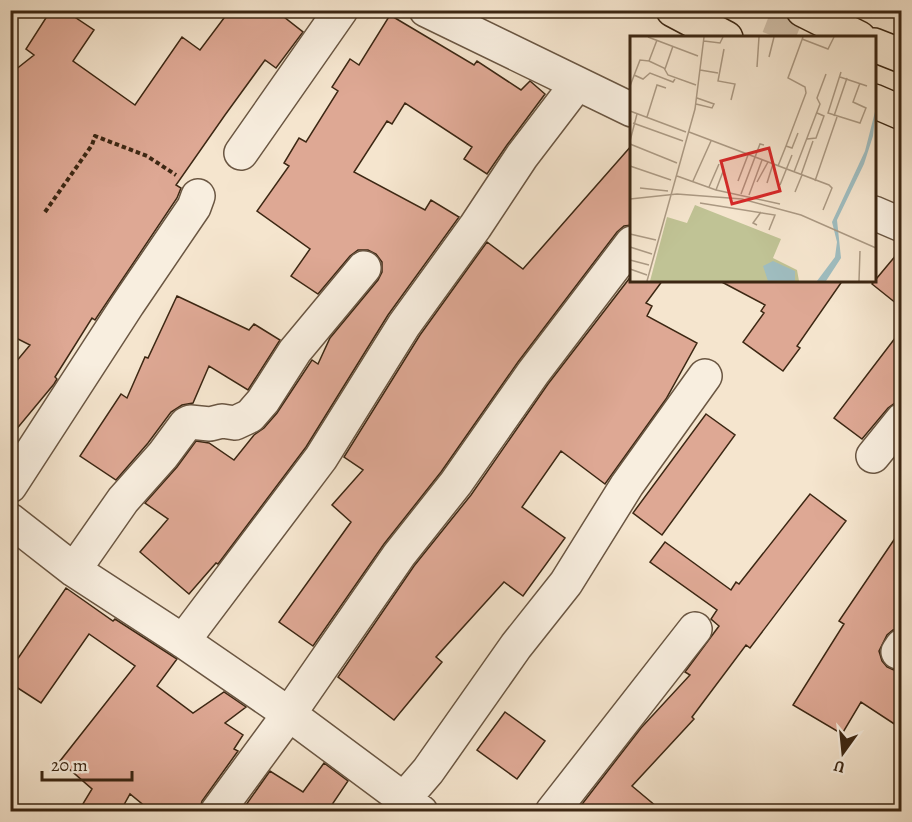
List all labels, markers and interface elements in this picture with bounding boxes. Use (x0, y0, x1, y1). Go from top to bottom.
inset map (630, 36, 876, 282)
north arrow (813, 723, 873, 783)
scale bar (42, 744, 132, 782)
text: 20 m (51, 753, 88, 777)
text: U (831, 754, 847, 779)

